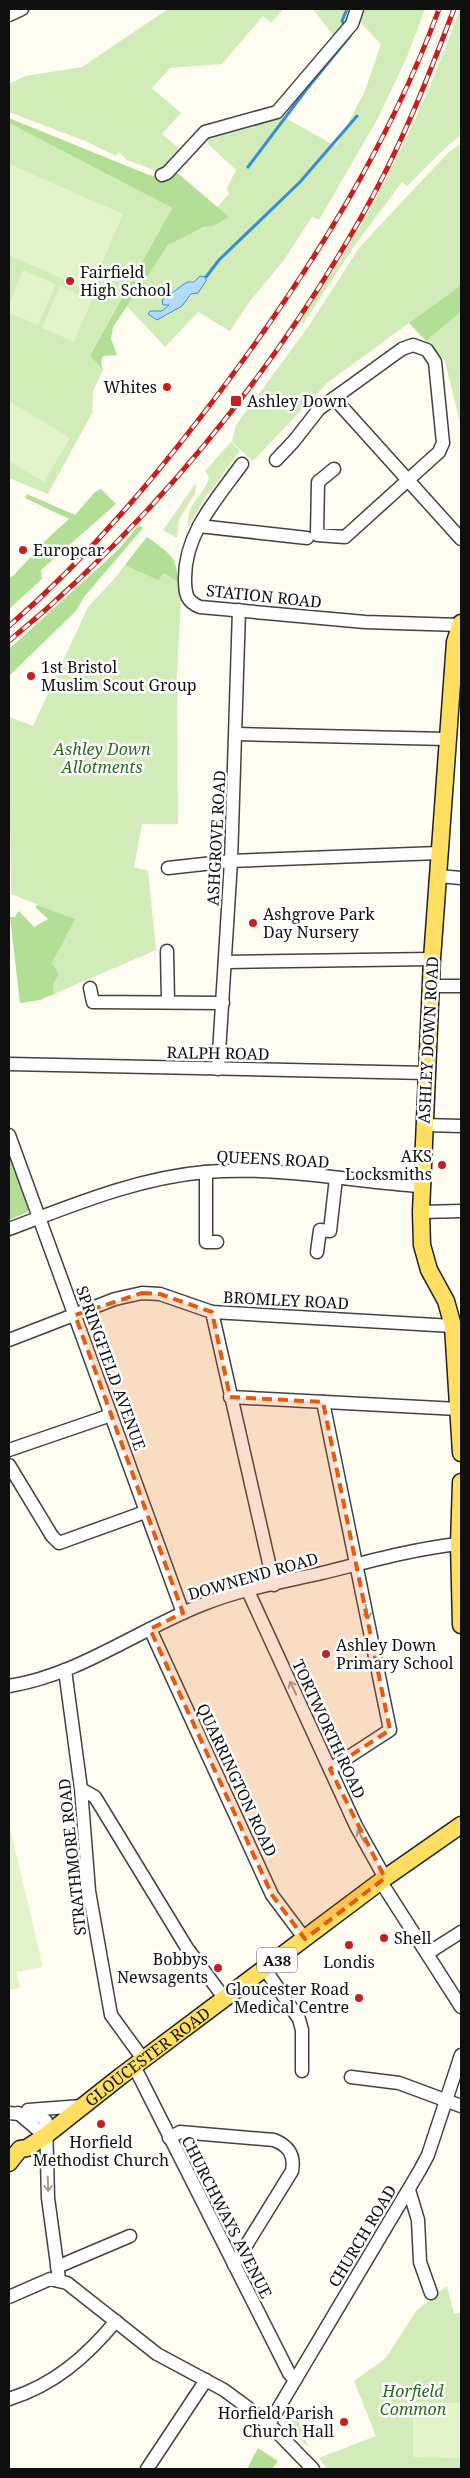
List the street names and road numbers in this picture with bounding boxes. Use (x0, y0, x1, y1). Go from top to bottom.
street label: STATION ROAD (205, 579, 323, 613)
street label: ASHGROVE ROAD (201, 770, 231, 906)
street label: ASHLEY DOWN ROAD (413, 956, 443, 1124)
street label: RALPH ROAD (166, 1041, 270, 1065)
street label: QUEENS ROAD (216, 1145, 330, 1173)
street label: SPRINGFIELD AVENUE (71, 1283, 151, 1453)
street label: BROMLEY ROAD (223, 1286, 349, 1314)
street label: DOWNEND ROAD (185, 1547, 321, 1605)
street label: TORTWORTH ROAD (287, 1656, 371, 1802)
street label: QUARRINGTON ROAD (192, 1700, 282, 1860)
street label: STRATHMORE ROAD (53, 1777, 91, 1937)
road number: A38 (257, 1948, 297, 1972)
street label: GLOUCESTER ROAD (80, 2002, 215, 2112)
street label: CHURCHWAYS AVENUE (176, 2132, 278, 2302)
street label: CHURCH ROAD (323, 2181, 401, 2291)

